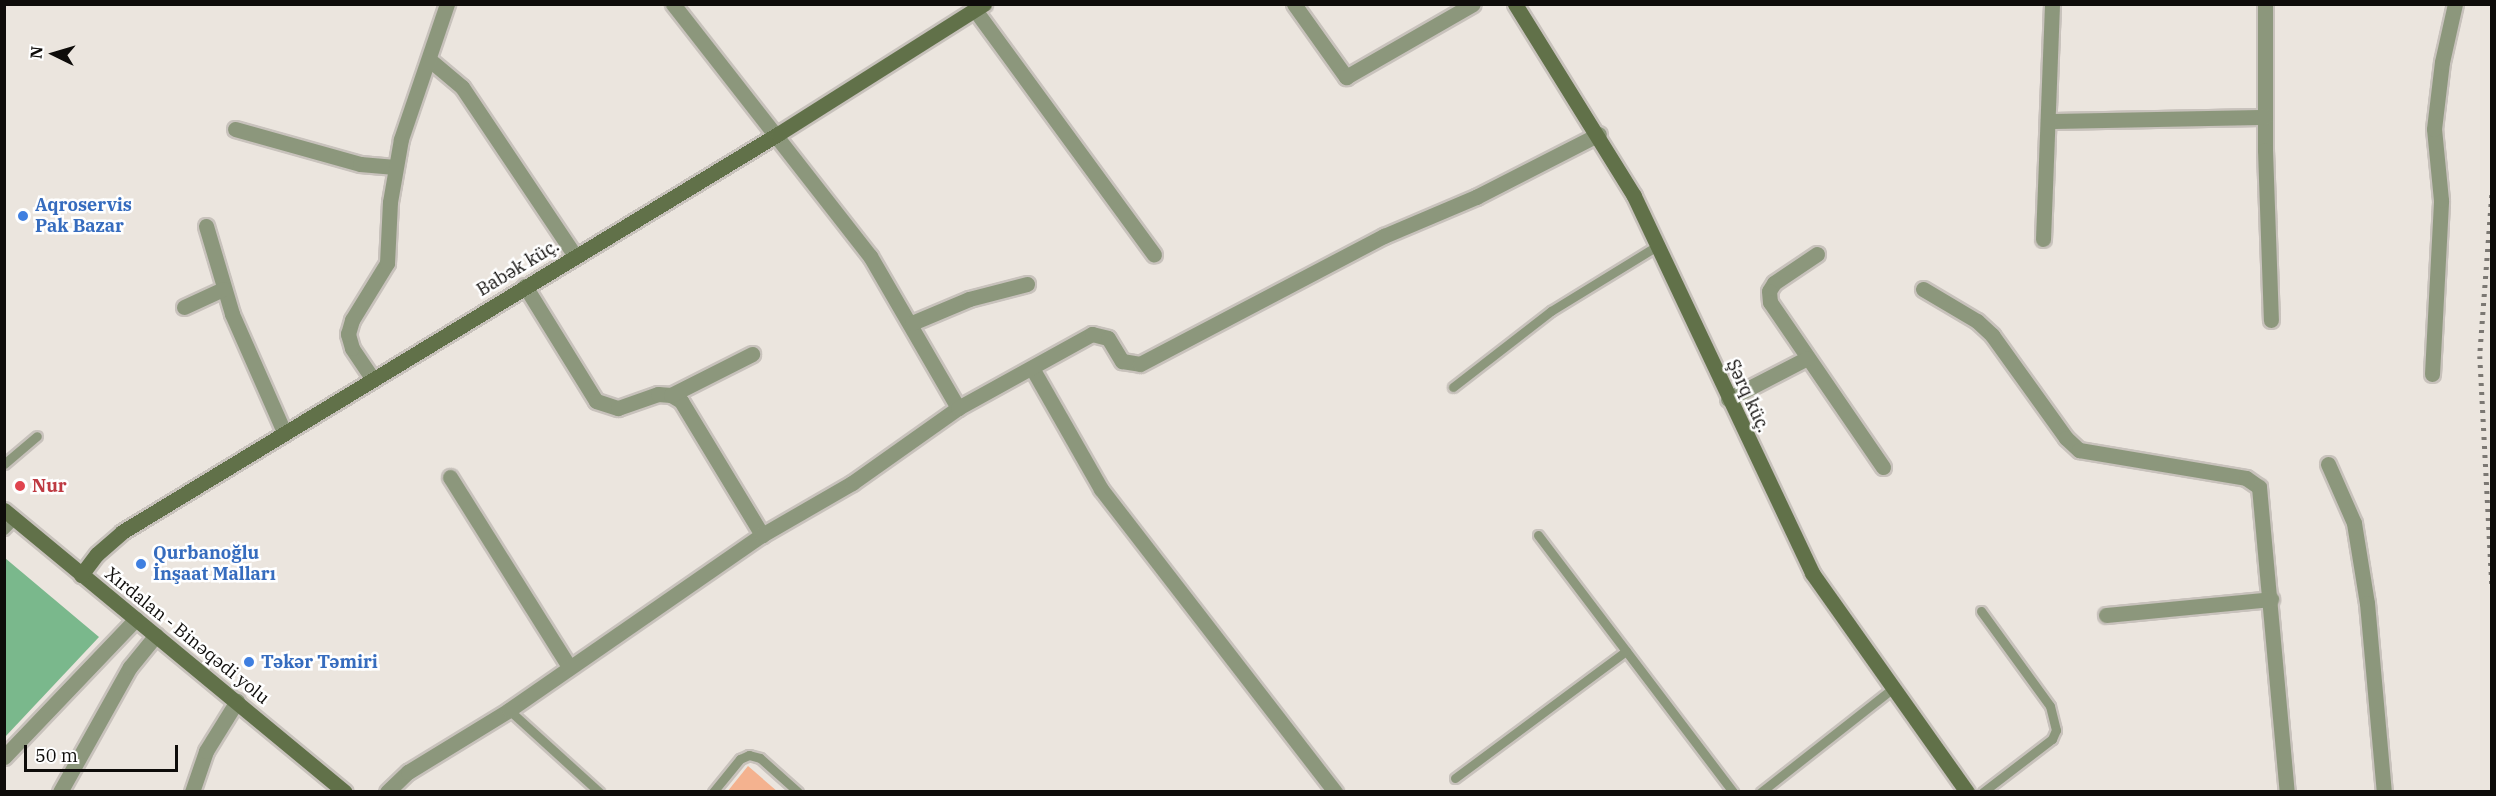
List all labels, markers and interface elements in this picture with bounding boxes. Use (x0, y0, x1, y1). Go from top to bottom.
north arrow (24, 24, 84, 84)
text: N (26, 45, 47, 60)
place label: Aqroservis Pak Bazar (35, 195, 132, 238)
marker: Aqroservis Pak Bazar (16, 209, 30, 223)
street label: Babək küç. (473, 235, 563, 301)
street label: Şərq küç. (1722, 356, 1774, 436)
place label: Nur (32, 475, 67, 497)
marker: Nur (13, 479, 27, 493)
place label: Qurbanoğlu İnşaat Malları (153, 543, 276, 586)
marker: Qurbanoğlu İnşaat Malları (134, 557, 148, 571)
street label: Xırdalan - Binəqədi yolu (100, 563, 274, 709)
place label: Təkər Təmiri (261, 651, 378, 673)
marker: Təkər Təmiri (242, 655, 256, 669)
scale bar (27, 733, 182, 771)
text: 50 m (35, 744, 78, 767)

